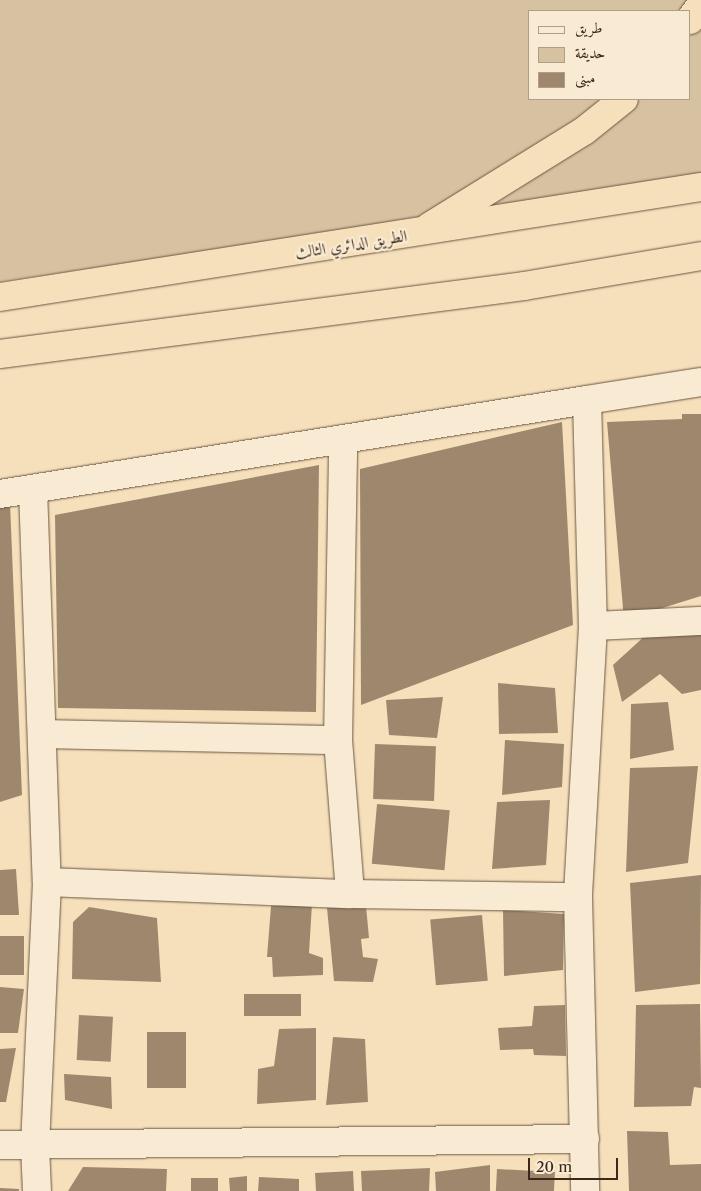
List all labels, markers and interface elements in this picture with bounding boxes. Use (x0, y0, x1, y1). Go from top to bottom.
legend (528, 10, 691, 100)
text: طريق (575, 18, 602, 37)
text: حديقة (575, 43, 605, 62)
text: مبنى (575, 68, 595, 87)
street label: الطريق الدائري الثالث (294, 226, 408, 262)
scale bar (531, 1148, 621, 1180)
text: 20 m (536, 1157, 572, 1176)

